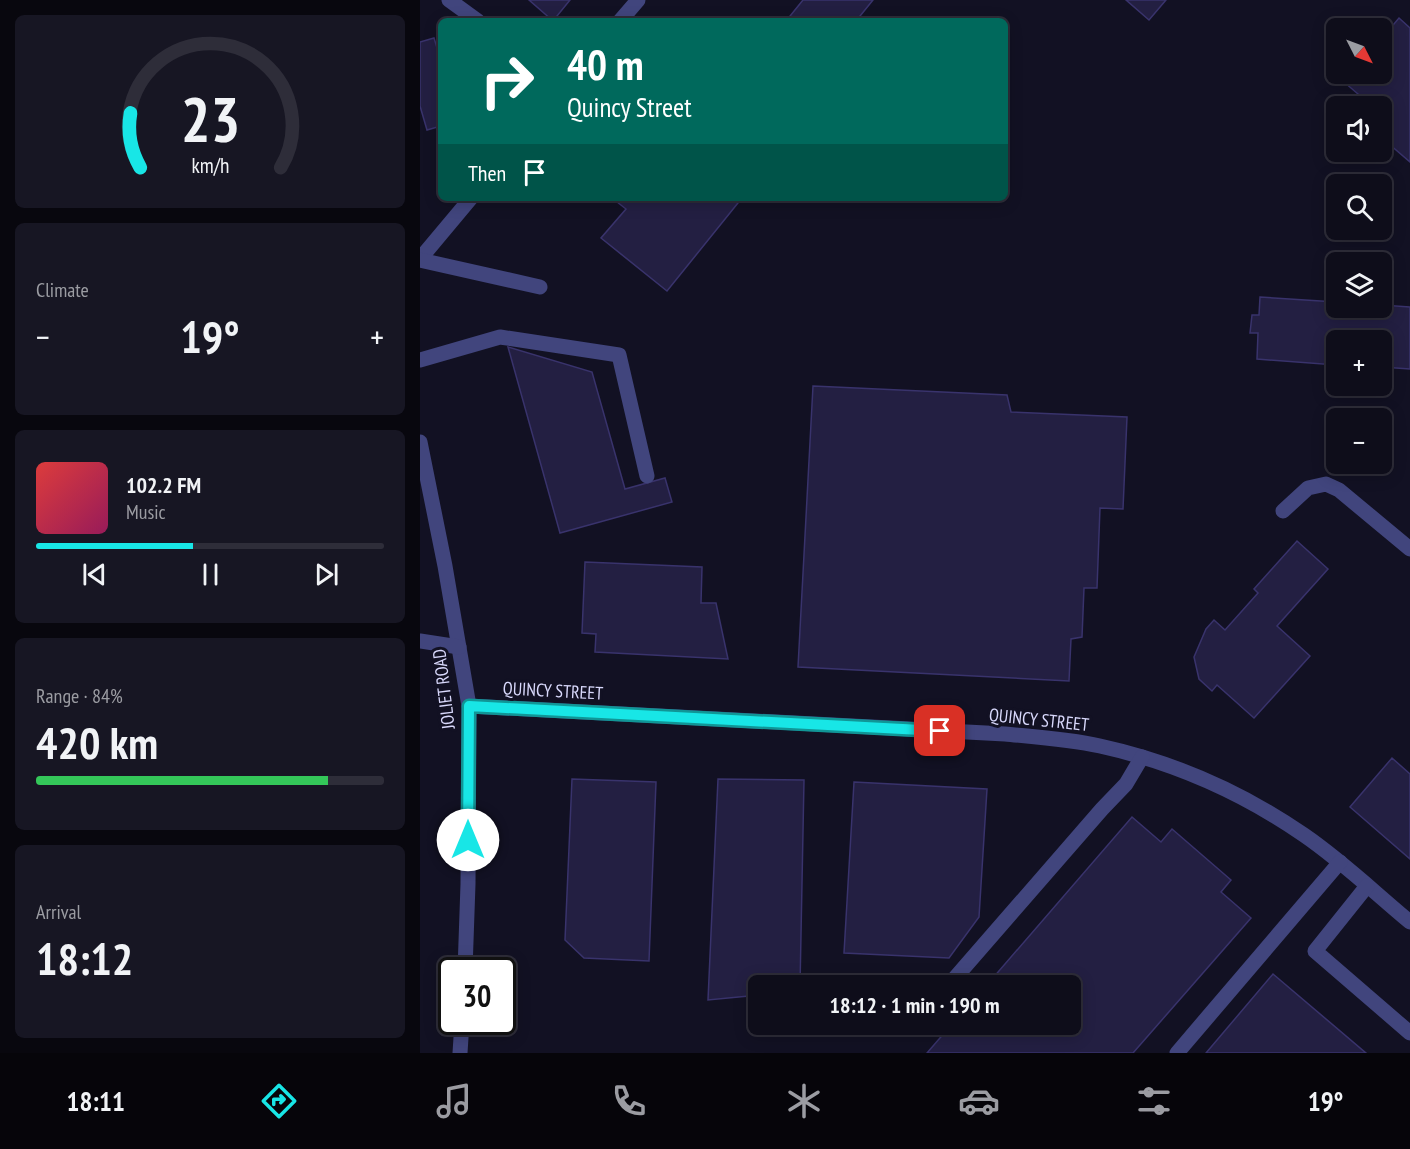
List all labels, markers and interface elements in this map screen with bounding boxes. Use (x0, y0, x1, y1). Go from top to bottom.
north arrow (1326, 18, 1392, 84)
map controls (1326, 18, 1392, 474)
text: 40 m (567, 37, 644, 92)
icon: right (468, 42, 546, 120)
text: 23 (180, 78, 240, 159)
text: Quincy Street (567, 90, 692, 124)
button: sound (1326, 96, 1392, 162)
text: km/h (191, 152, 229, 180)
icon: arrive (518, 156, 551, 189)
text: Then (468, 159, 506, 187)
button: search (1326, 174, 1392, 240)
button: layers (1326, 252, 1392, 318)
text: Climate (36, 277, 89, 303)
text: 19° (180, 307, 240, 365)
text: − (36, 315, 50, 358)
text: + (370, 315, 384, 358)
button: + (1326, 330, 1392, 396)
button: − (1326, 408, 1392, 474)
text: 102.2 FM (126, 471, 201, 499)
text: Music (126, 499, 166, 525)
icon: previous (78, 558, 111, 591)
icon: pause (194, 558, 227, 591)
icon: next (310, 558, 343, 591)
street label: JOLIET ROAD (427, 648, 460, 731)
street label: QUINCY STREET (502, 676, 604, 705)
text: Range · 84% (36, 683, 123, 709)
street label: QUINCY STREET (988, 703, 1090, 736)
pin (914, 705, 965, 756)
text: 420 km (36, 713, 158, 771)
icon: arrive (923, 714, 956, 747)
position arrow (436, 808, 500, 872)
text: Arrival (36, 899, 81, 925)
text: 18:12 (36, 929, 133, 987)
speed limit sign: 30 (438, 957, 516, 1035)
text: 18:12 · 1 min · 190 m (829, 991, 1000, 1019)
icon: directions (258, 1080, 300, 1122)
icon: music (433, 1080, 475, 1122)
icon: phone (608, 1080, 650, 1122)
icon: climate (783, 1080, 825, 1122)
icon: car (958, 1080, 1000, 1122)
icon: filters (1133, 1080, 1175, 1122)
text: 18:11 (66, 1084, 125, 1118)
text: 19° (1308, 1084, 1343, 1118)

